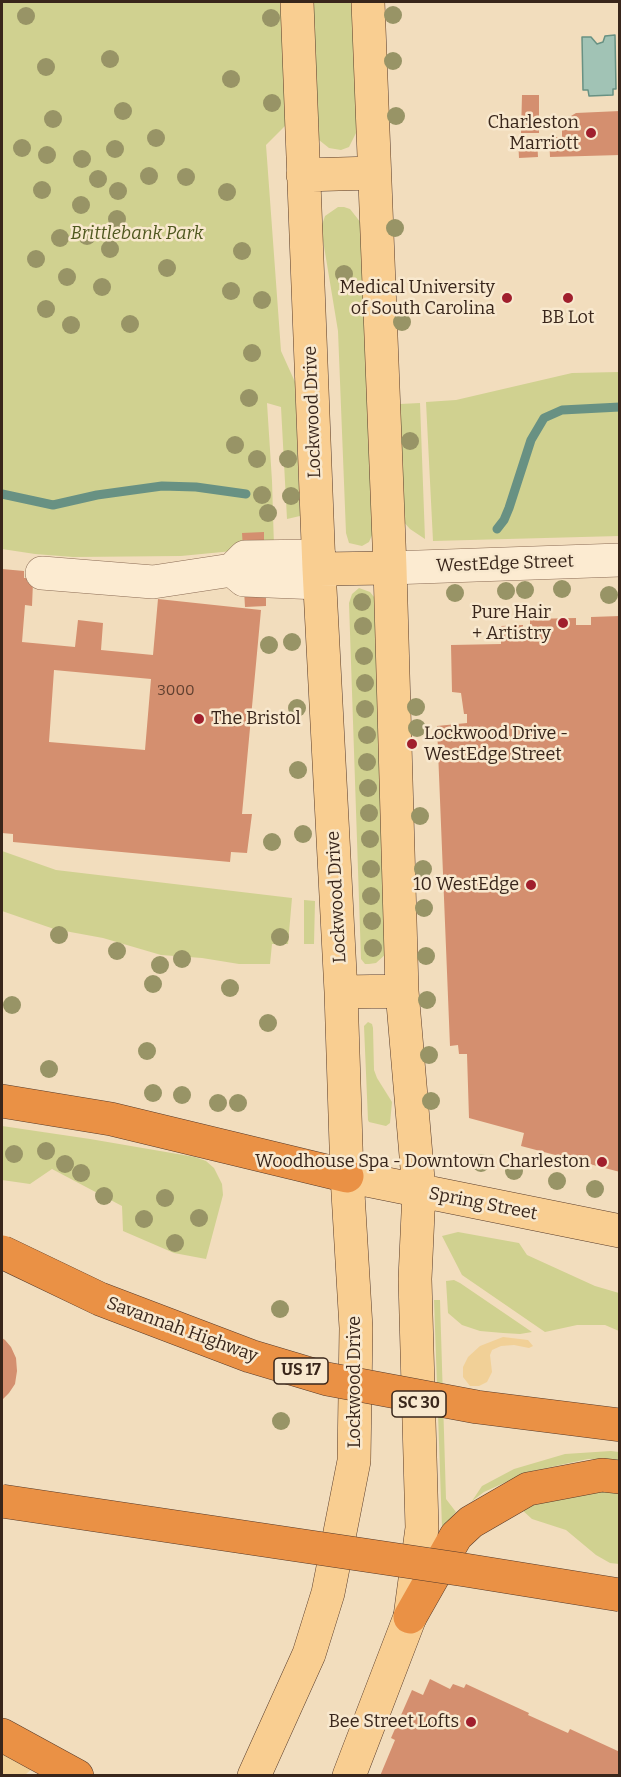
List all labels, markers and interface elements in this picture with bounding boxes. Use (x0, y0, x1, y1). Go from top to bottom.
place label: Charleston Marriott (488, 112, 579, 154)
marker: Charleston Marriott (584, 126, 598, 140)
park label: Brittlebank Park (71, 223, 203, 245)
place label: Medical University of South Carolina (339, 277, 495, 320)
marker: Medical University of South Carolina (500, 291, 514, 305)
marker: BB Lot (561, 291, 575, 305)
place label: BB Lot (542, 307, 594, 329)
street label: Lockwood Drive (300, 345, 326, 479)
street label: WestEdge Street (436, 551, 574, 577)
place label: Pure Hair + Artistry (471, 602, 551, 644)
marker: Pure Hair + Artistry (556, 616, 570, 630)
house number: 3000 (157, 682, 195, 700)
place label: The Bristol (211, 708, 301, 730)
marker: The Bristol (192, 712, 206, 726)
place label: Lockwood Drive - WestEdge Street (424, 723, 568, 766)
marker: Lockwood Drive - WestEdge Street (405, 737, 419, 751)
street label: Lockwood Drive (323, 830, 351, 964)
place label: 10 WestEdge (413, 874, 519, 896)
marker: 10 WestEdge (524, 878, 538, 892)
place label: Woodhouse Spa - Downtown Charleston (255, 1151, 590, 1173)
marker: Woodhouse Spa - Downtown Charleston (595, 1155, 609, 1169)
street label: Spring Street (427, 1183, 539, 1225)
street label: Savannah Highway (103, 1293, 261, 1367)
street label: Lockwood Drive (344, 1316, 366, 1448)
road number: US 17 (274, 1358, 328, 1384)
road number: SC 30 (392, 1391, 446, 1417)
place label: Bee Street Lofts (328, 1711, 459, 1733)
marker: Bee Street Lofts (464, 1715, 478, 1729)

